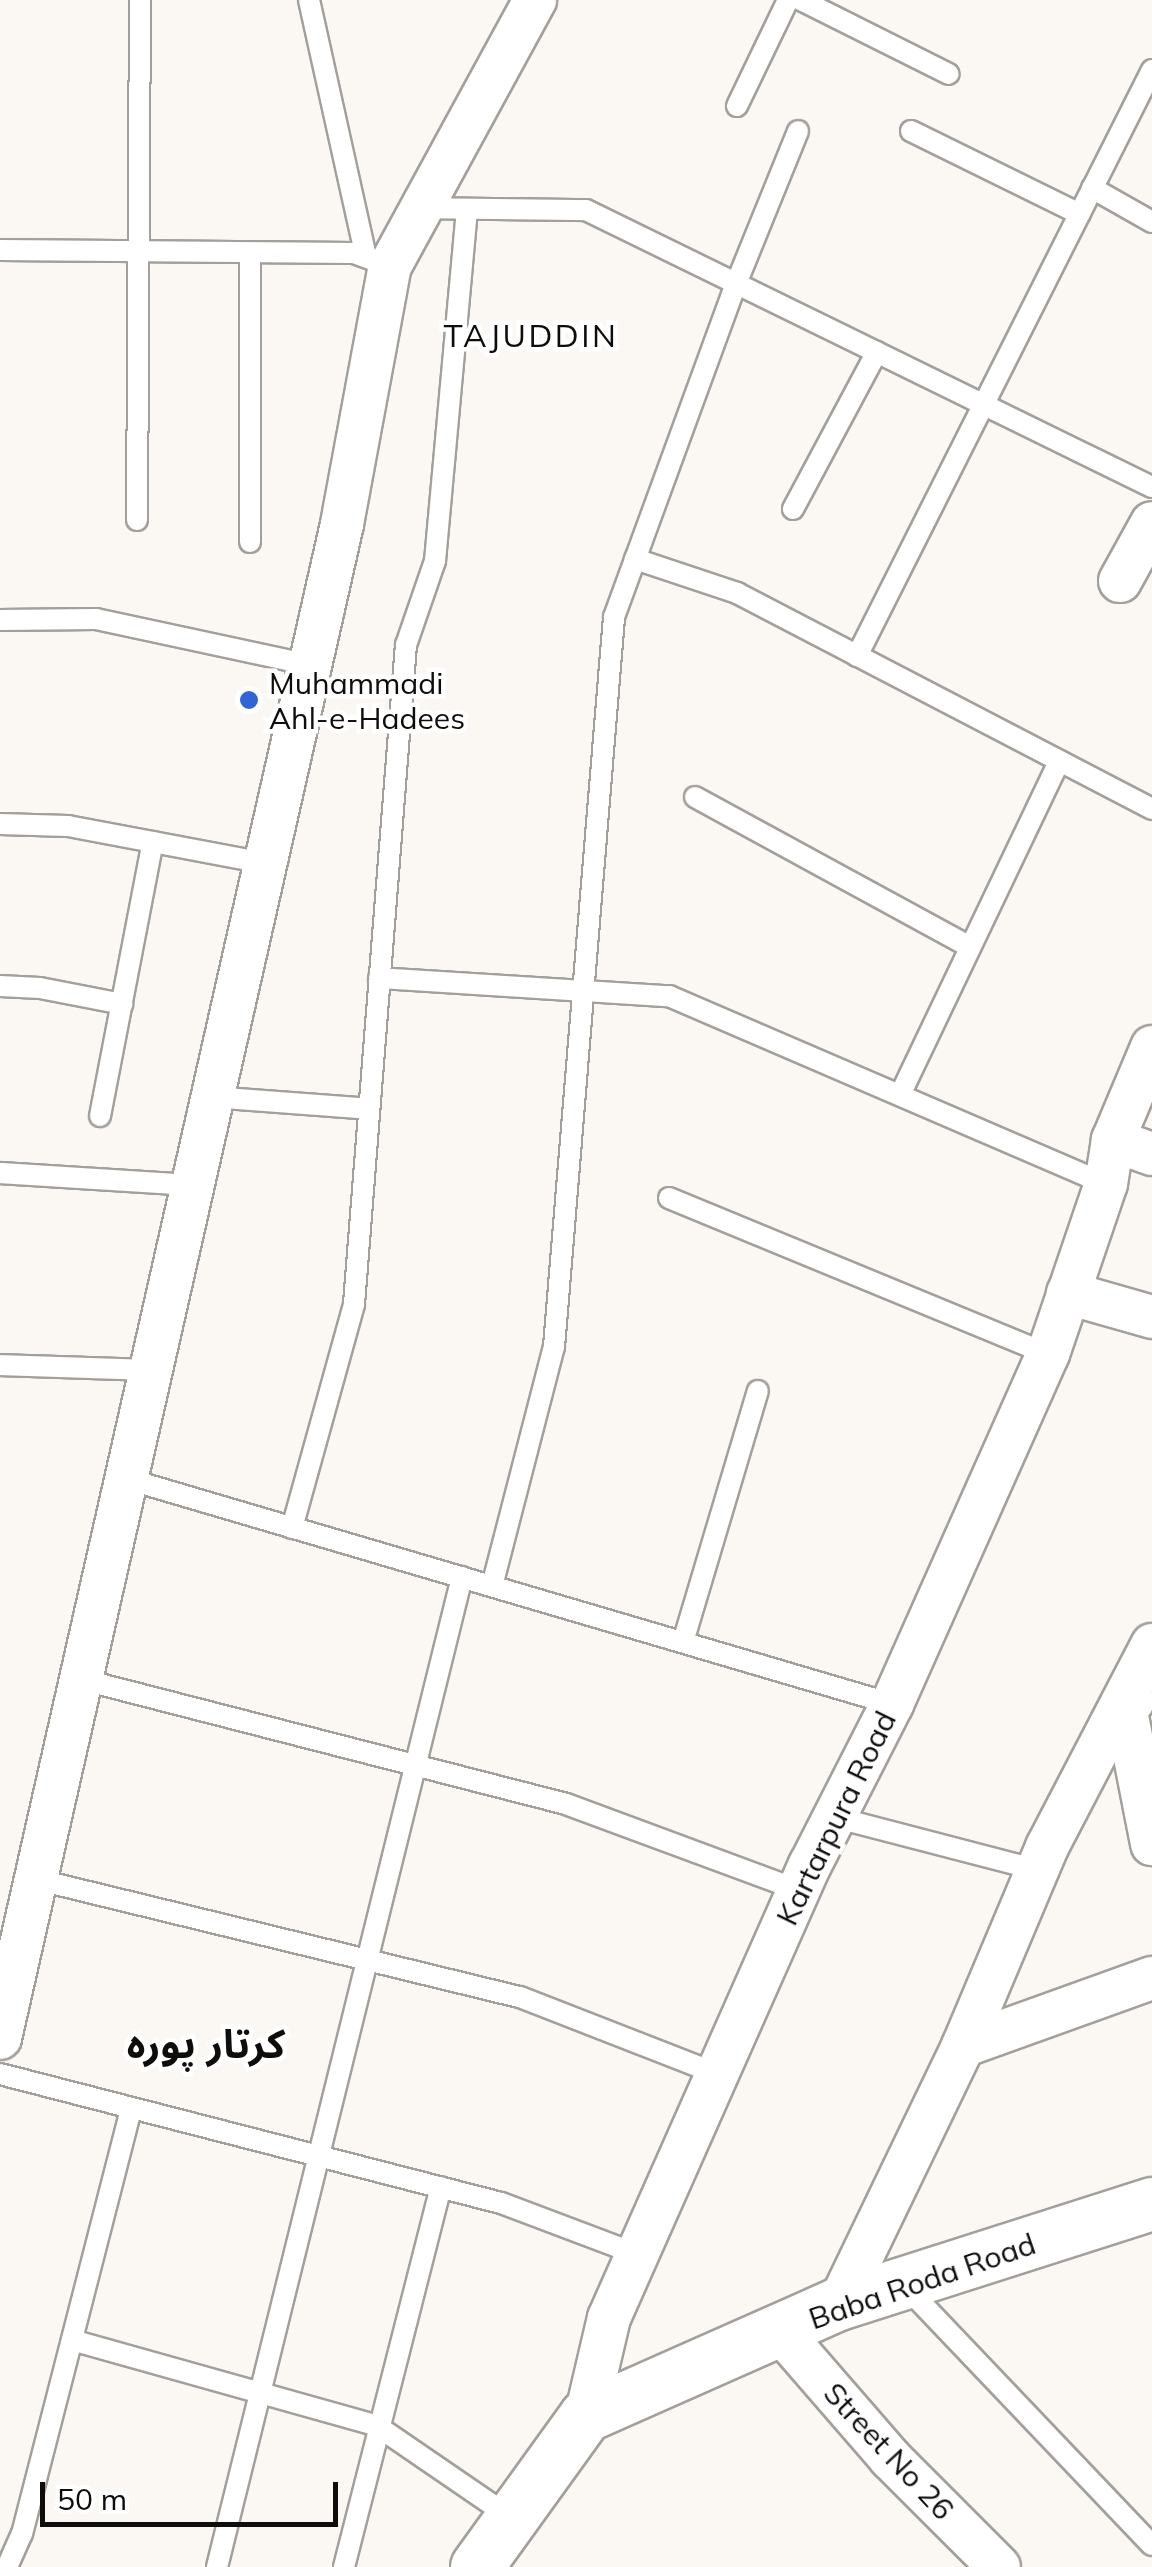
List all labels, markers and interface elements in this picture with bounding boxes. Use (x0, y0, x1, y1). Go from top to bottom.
district label: TAJUDDIN (444, 316, 618, 354)
place label: Muhammadi Ahl-e-Hadees (269, 665, 465, 736)
marker: Muhammadi Ahl-e-Hadees (238, 689, 260, 711)
street label: Kartarpura Road (769, 1705, 903, 1931)
district label: کرتار پورہ (127, 2019, 285, 2067)
street label: Baba Roda Road (804, 2225, 1040, 2337)
street label: Street No 26 (816, 2375, 962, 2527)
scale bar (45, 2462, 342, 2524)
text: 50 m (57, 2480, 127, 2518)

